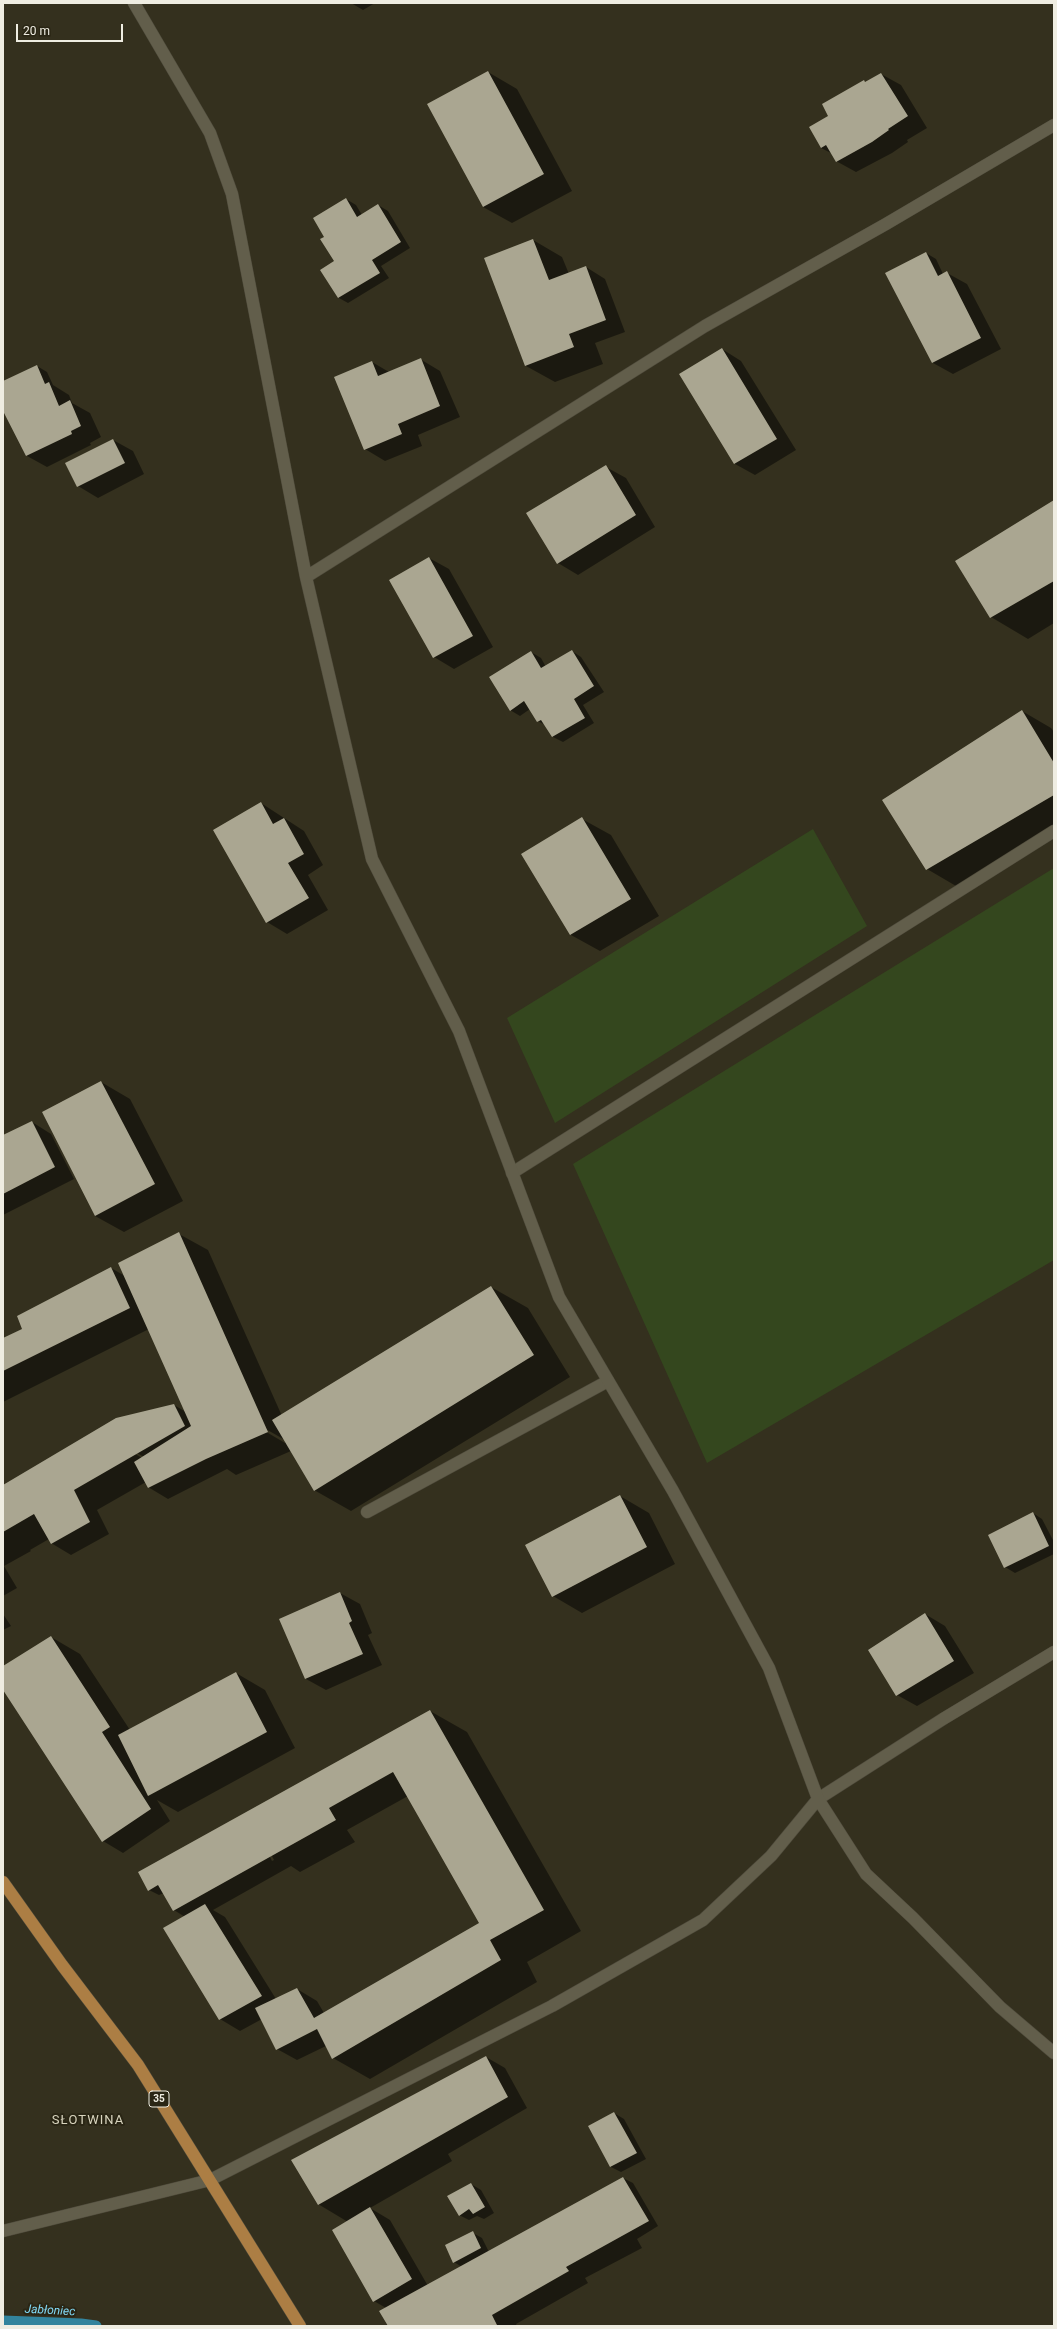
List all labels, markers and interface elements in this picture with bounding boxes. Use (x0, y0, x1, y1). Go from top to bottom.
scale bar (18, 16, 125, 42)
text: 20 m (23, 24, 50, 38)
road number: 35 (149, 2091, 169, 2107)
district label: SŁOTWINA (52, 2113, 124, 2129)
water label: Jabłoniec (24, 2302, 76, 2320)

